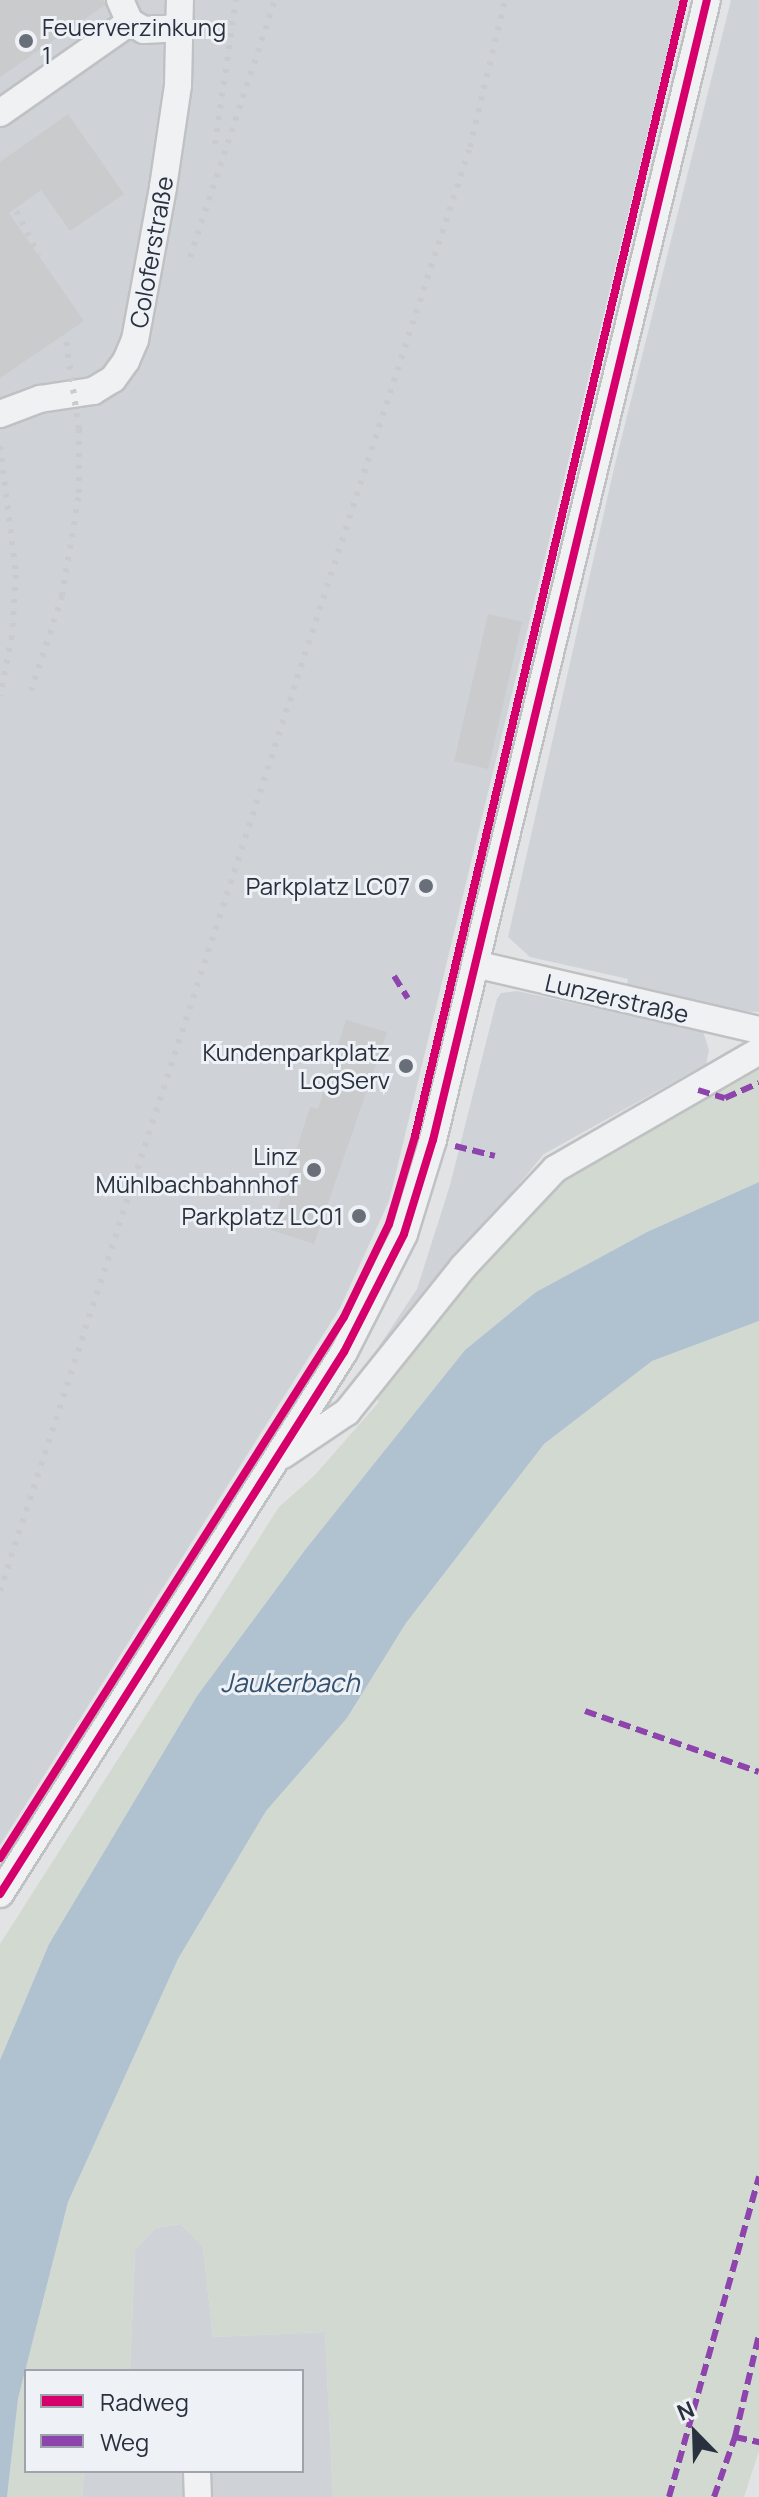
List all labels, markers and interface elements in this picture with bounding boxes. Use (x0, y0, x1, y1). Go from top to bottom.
place label: Feuerverzinkung 1 (42, 13, 226, 69)
marker: Feuerverzinkung 1 (17, 32, 35, 50)
street label: Coloferstraße (123, 174, 179, 330)
place label: Parkplatz LC07 (246, 872, 410, 900)
marker: Parkplatz LC07 (417, 877, 435, 895)
street label: Lunzerstraße (542, 967, 692, 1029)
place label: Kundenparkplatz LogServ (202, 1038, 390, 1094)
marker: Kundenparkplatz LogServ (397, 1057, 415, 1075)
place label: Linz Mühlbachbahnhof (96, 1142, 298, 1198)
marker: Linz Mühlbachbahnhof (305, 1161, 323, 1179)
place label: Parkplatz LC01 (181, 1202, 343, 1230)
marker: Parkplatz LC01 (350, 1207, 368, 1225)
water label: Jaukerbach (221, 1667, 359, 1699)
legend (24, 2369, 304, 2473)
text: Radweg (100, 2385, 189, 2418)
north arrow (655, 2393, 735, 2473)
text: N (672, 2394, 699, 2428)
text: Weg (100, 2425, 149, 2458)

